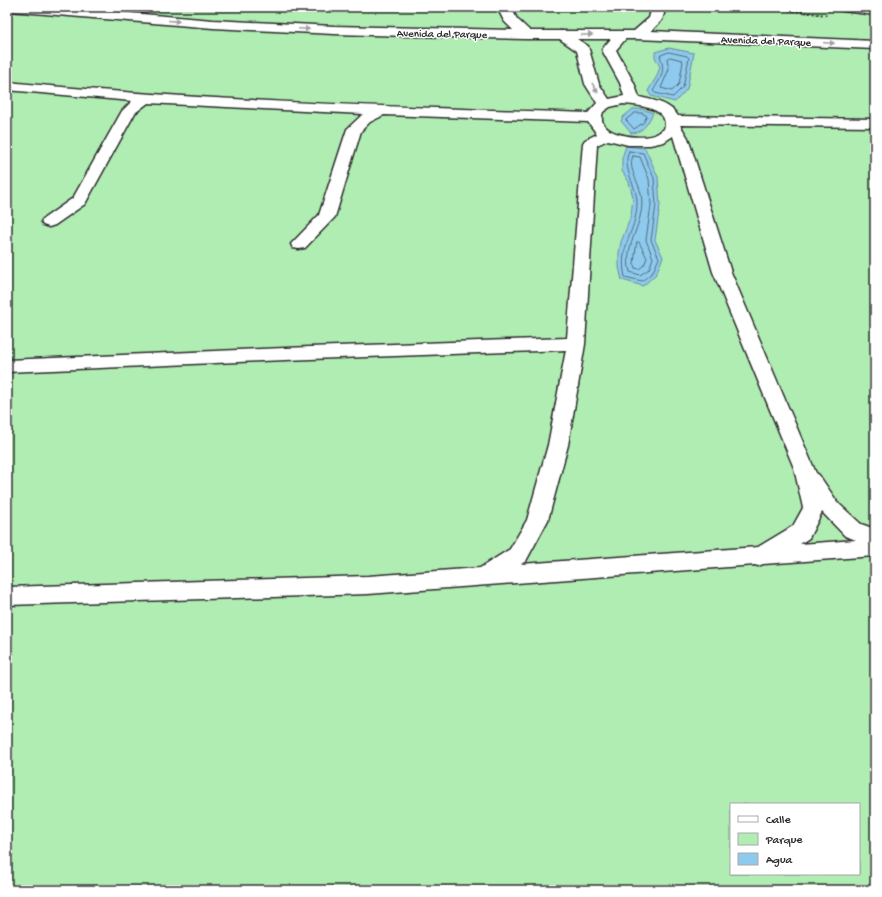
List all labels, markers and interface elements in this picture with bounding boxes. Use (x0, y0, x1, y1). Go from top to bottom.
one-way arrow (168, 17, 180, 24)
one-way arrow (297, 25, 310, 32)
street label: Avenida del Parque (397, 28, 488, 42)
one-way arrow (581, 32, 594, 38)
street label: Avenida del Parque (721, 34, 812, 50)
one-way arrow (823, 40, 836, 46)
one-way arrow (592, 82, 599, 94)
legend (730, 803, 860, 875)
text: Calle (766, 814, 791, 828)
text: Parque (765, 834, 803, 848)
text: Agua (766, 854, 793, 868)

